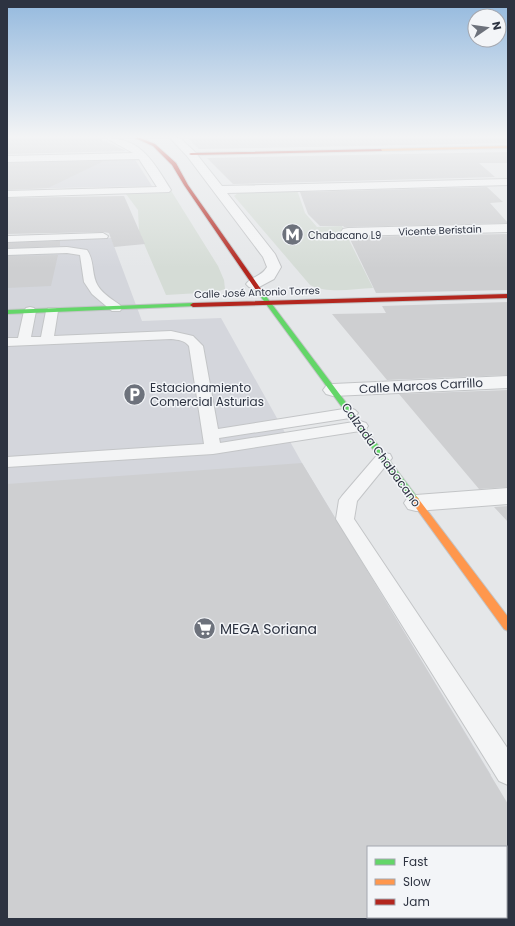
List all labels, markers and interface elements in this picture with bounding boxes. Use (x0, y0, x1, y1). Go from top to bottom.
north arrow (467, 8, 507, 48)
text: N (488, 20, 505, 32)
metro station icon: Chabacano L9 (279, 222, 305, 248)
street label: Vicente Beristain (398, 222, 482, 239)
place label: Chabacano L9 (308, 228, 381, 243)
street label: Calle José Antonio Torres (194, 283, 320, 302)
street label: Calle Marcos Carrillo (359, 374, 484, 397)
place label: Estacionamiento Comercial Asturias (150, 379, 264, 410)
parking icon: Estacionamiento Comercial Asturias (122, 382, 148, 408)
street label: Calzada Chabacano (338, 399, 425, 511)
supermarket icon: MEGA Soriana (192, 616, 218, 642)
place label: MEGA Soriana (220, 619, 317, 639)
legend (367, 846, 507, 918)
text: Fast (403, 853, 428, 870)
text: Slow (403, 873, 431, 890)
text: Jam (403, 893, 430, 910)

